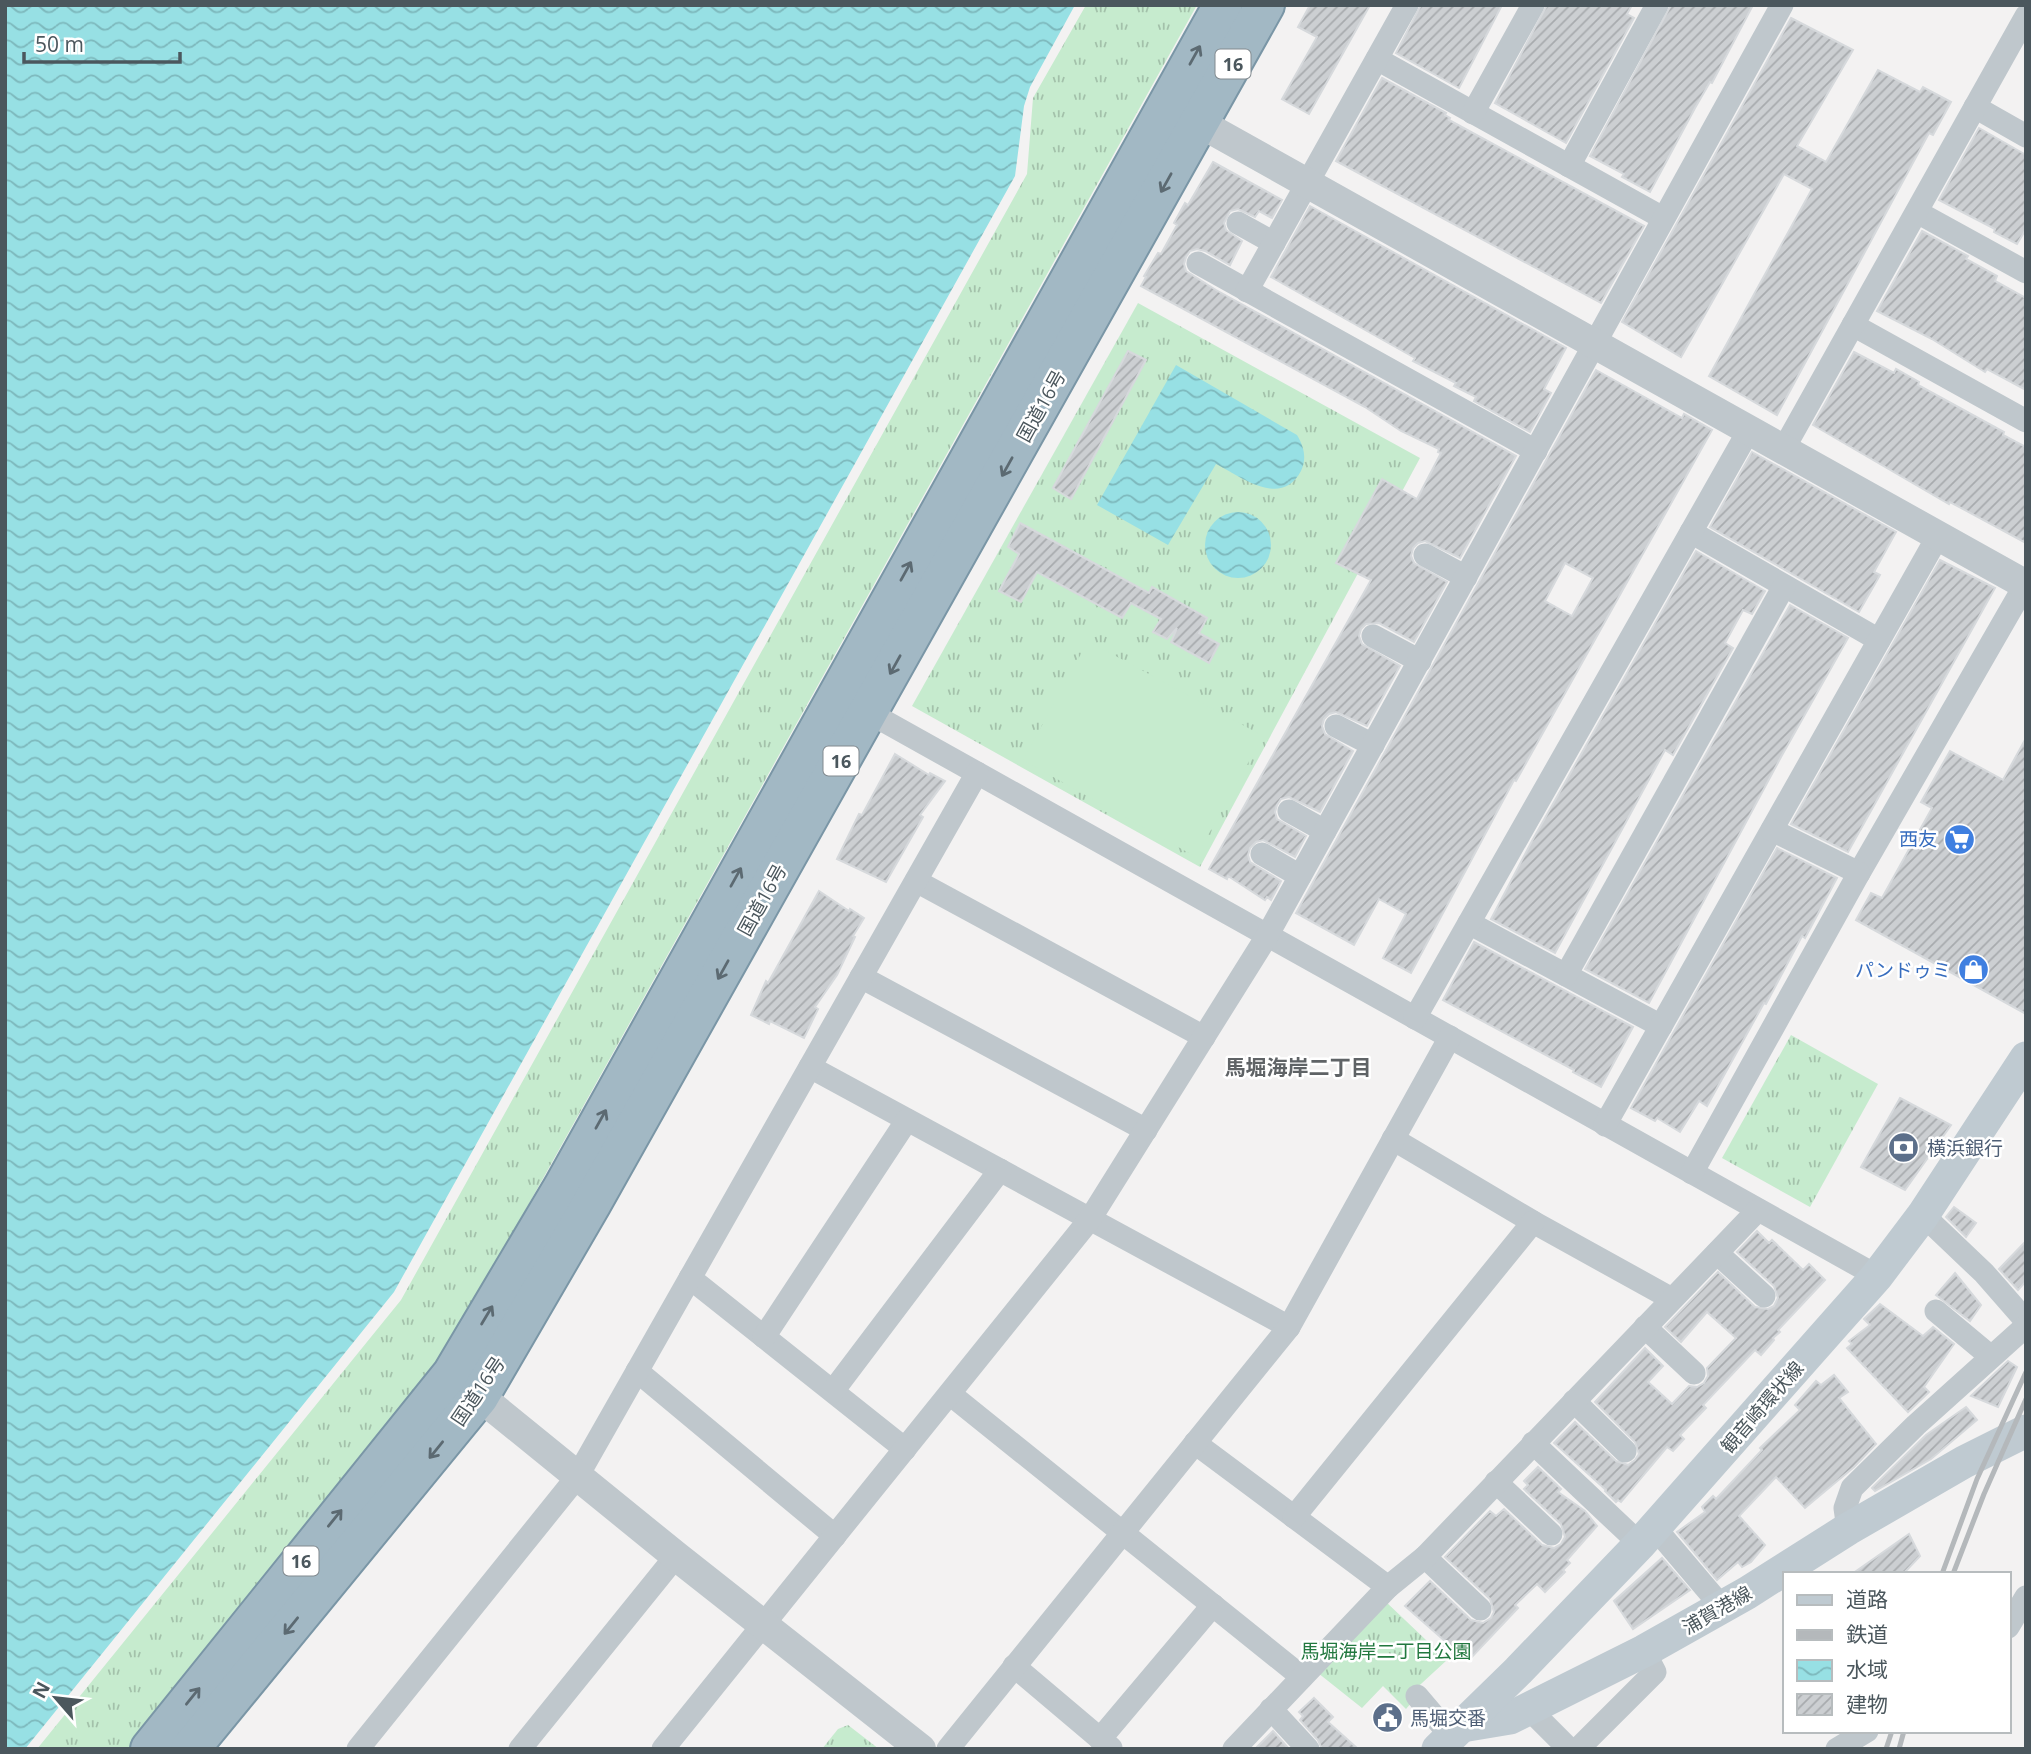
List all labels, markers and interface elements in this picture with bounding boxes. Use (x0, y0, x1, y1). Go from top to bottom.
scale bar (24, 21, 180, 65)
text: 50 m (35, 30, 84, 58)
one-way arrow (1188, 46, 1202, 66)
road number: 16 (1216, 50, 1250, 78)
one-way arrow (1159, 172, 1172, 193)
street label: 国道16号 (1011, 365, 1071, 447)
one-way arrow (1000, 456, 1014, 476)
one-way arrow (899, 562, 913, 582)
one-way arrow (888, 654, 901, 675)
road number: 16 (824, 746, 858, 776)
supermarket icon: 西友 (1943, 822, 1977, 856)
place label: 西友 (1899, 826, 1937, 852)
street label: 国道16号 (732, 859, 792, 941)
one-way arrow (730, 867, 743, 888)
shop icon: パンドゥミ (1957, 953, 1991, 987)
place label: パンドゥミ (1855, 957, 1951, 983)
one-way arrow (716, 959, 729, 980)
district label: 馬堀海岸二丁目 (1225, 1053, 1372, 1081)
one-way arrow (594, 1109, 608, 1129)
bank icon: 横浜銀行 (1887, 1131, 1921, 1165)
place label: 横浜銀行 (1927, 1135, 2003, 1161)
one-way arrow (480, 1306, 494, 1326)
street label: 国道16号 (445, 1351, 511, 1431)
street label: 観音崎環状線 (1715, 1355, 1809, 1459)
one-way arrow (428, 1440, 443, 1458)
one-way arrow (328, 1510, 343, 1528)
road number: 16 (284, 1546, 318, 1576)
legend (1783, 1572, 2010, 1733)
street label: 浦賀港線 (1678, 1580, 1756, 1640)
text: 道路 (1846, 1585, 1888, 1613)
one-way arrow (284, 1616, 299, 1634)
text: 鉄道 (1846, 1620, 1888, 1648)
park label: 馬堀海岸二丁目公園 (1300, 1638, 1472, 1664)
text: 水域 (1846, 1655, 1888, 1683)
north arrow (21, 1663, 91, 1733)
text: N (26, 1677, 56, 1703)
one-way arrow (185, 1687, 200, 1705)
text: 建物 (1846, 1690, 1888, 1718)
public building icon: 馬堀交番 (1370, 1701, 1404, 1735)
place label: 馬堀交番 (1410, 1705, 1486, 1731)

